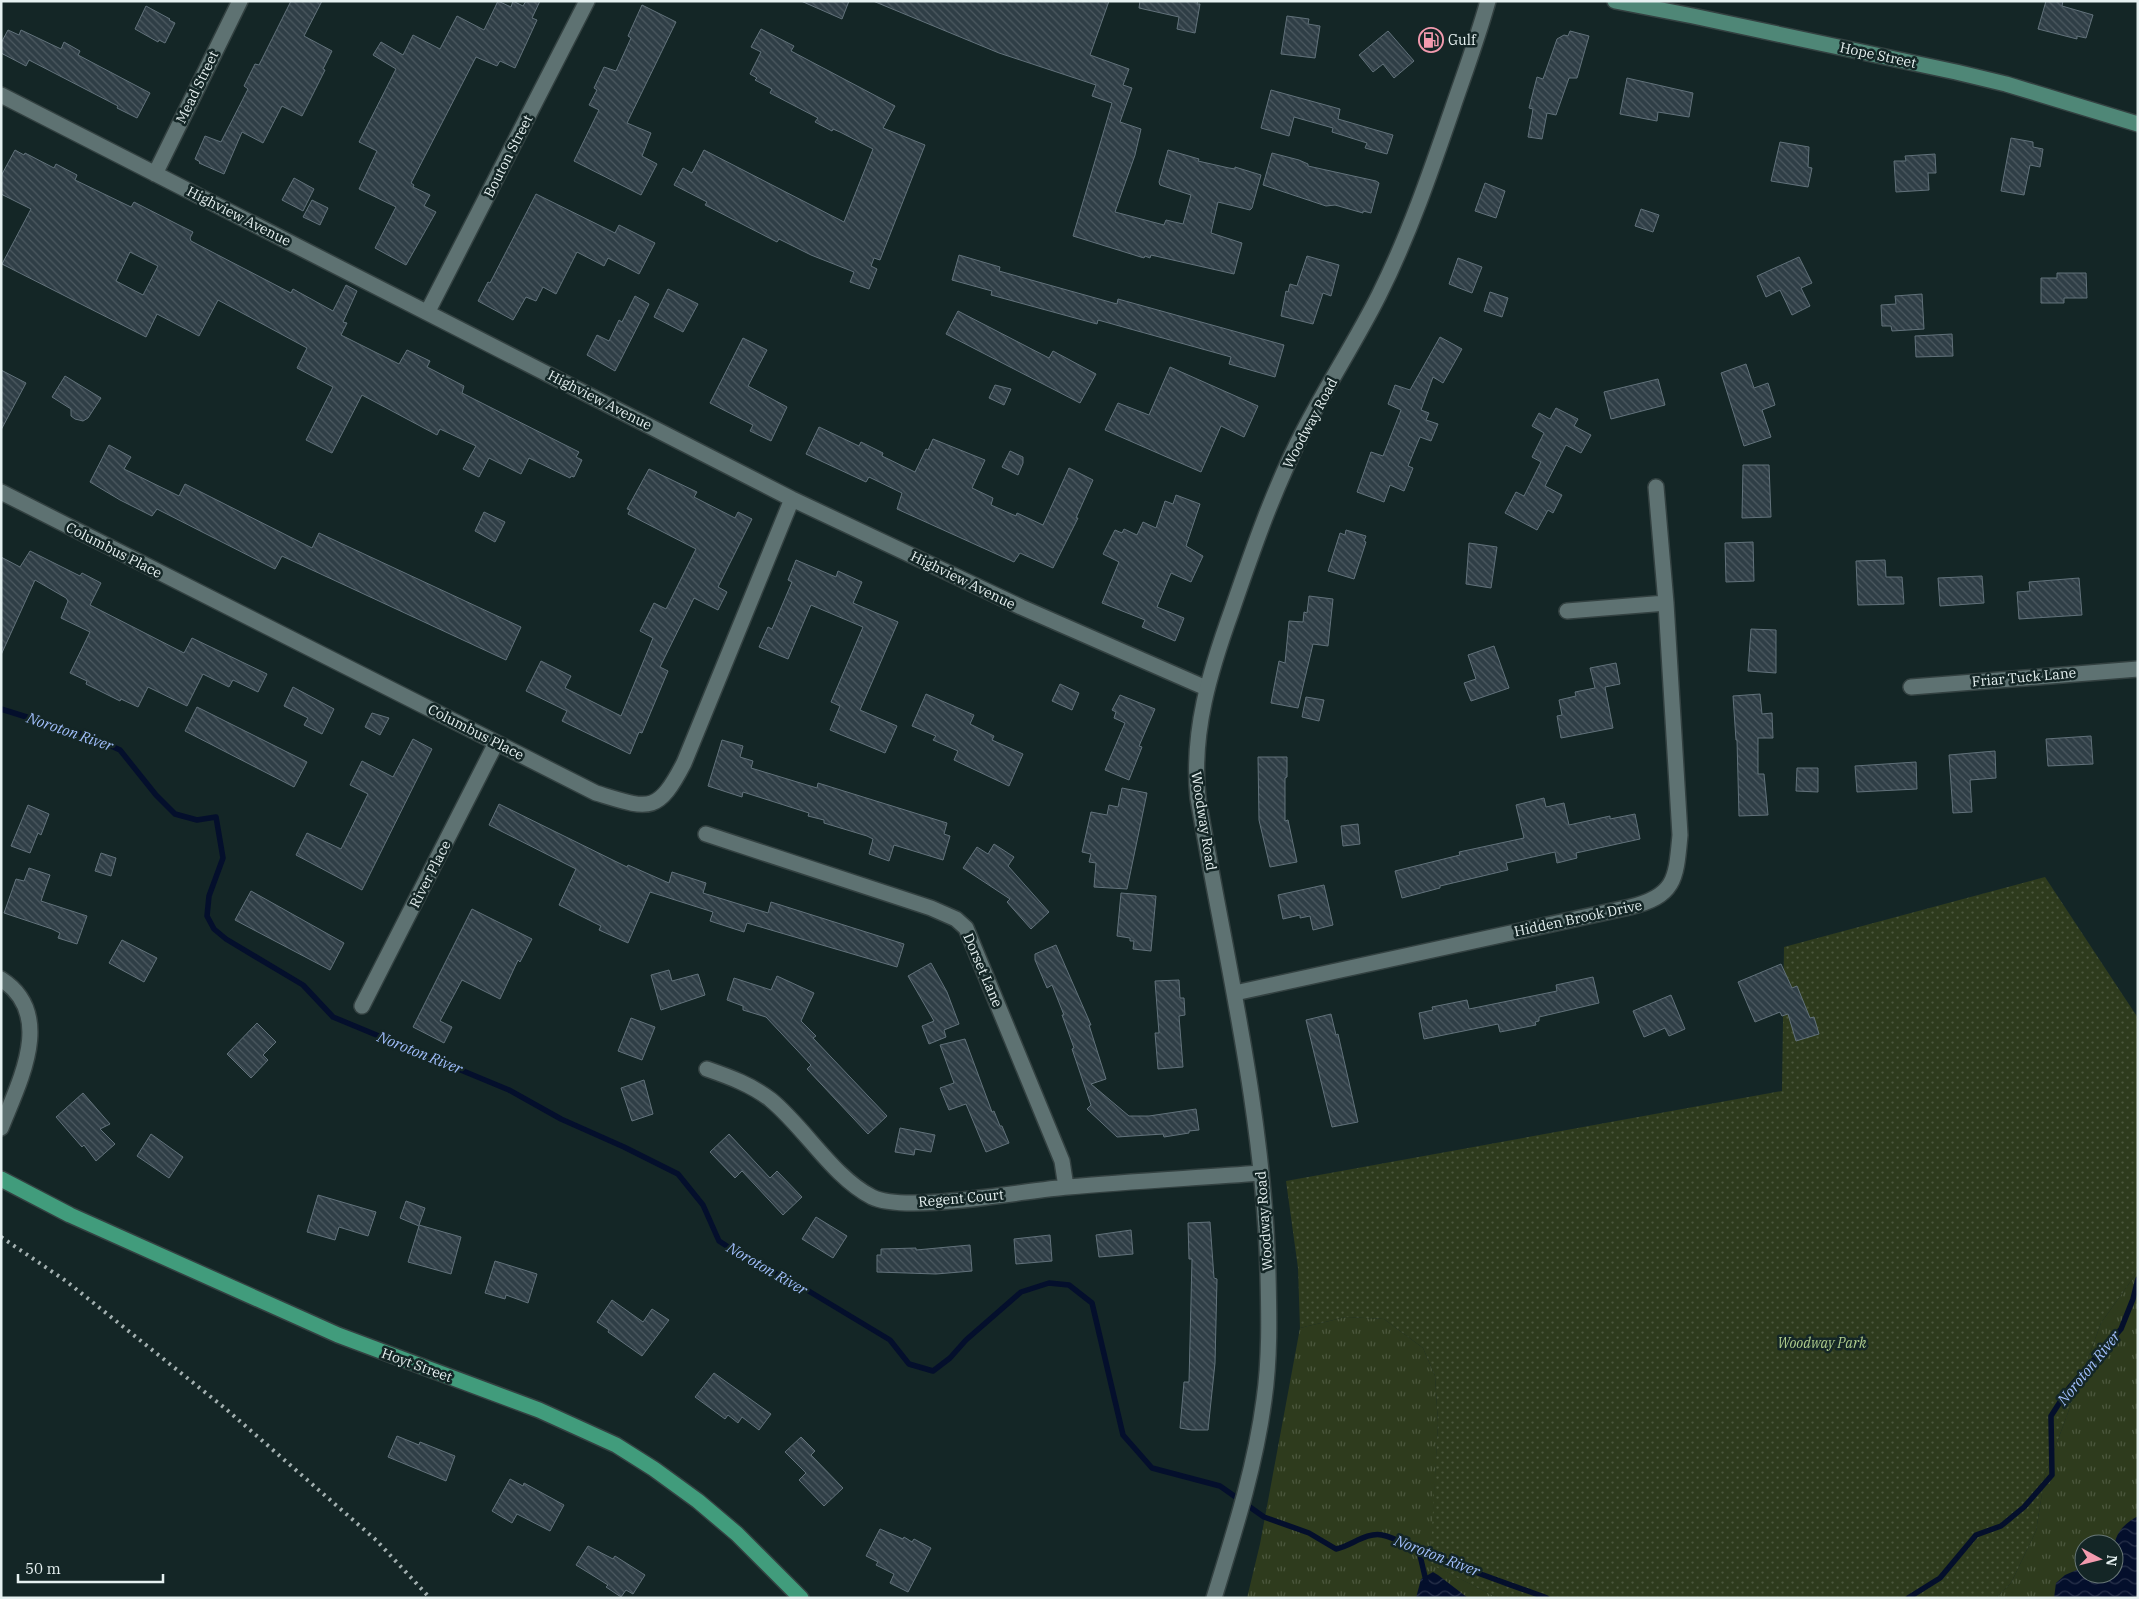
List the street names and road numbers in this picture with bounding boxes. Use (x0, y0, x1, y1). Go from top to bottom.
street label: Hope Street (1838, 38, 1918, 72)
street label: Mead Street (172, 48, 222, 126)
street label: Bouton Street (479, 112, 537, 200)
street label: Highview Avenue (184, 182, 294, 250)
street label: Highview Avenue (545, 366, 655, 434)
street label: Woodway Road (1279, 374, 1342, 471)
street label: Columbus Place (63, 518, 165, 582)
street label: Highview Avenue (908, 547, 1018, 613)
street label: Friar Tuck Lane (1971, 663, 2077, 691)
street label: Columbus Place (425, 700, 527, 764)
street label: Woodway Road (1187, 770, 1221, 872)
street label: River Place (405, 837, 455, 911)
street label: Hidden Brook Drive (1512, 896, 1644, 940)
street label: Dorset Lane (959, 930, 1007, 1010)
street label: Woodway Road (1252, 1170, 1276, 1271)
street label: Regent Court (918, 1185, 1005, 1211)
street label: Hoyt Street (379, 1344, 455, 1386)

